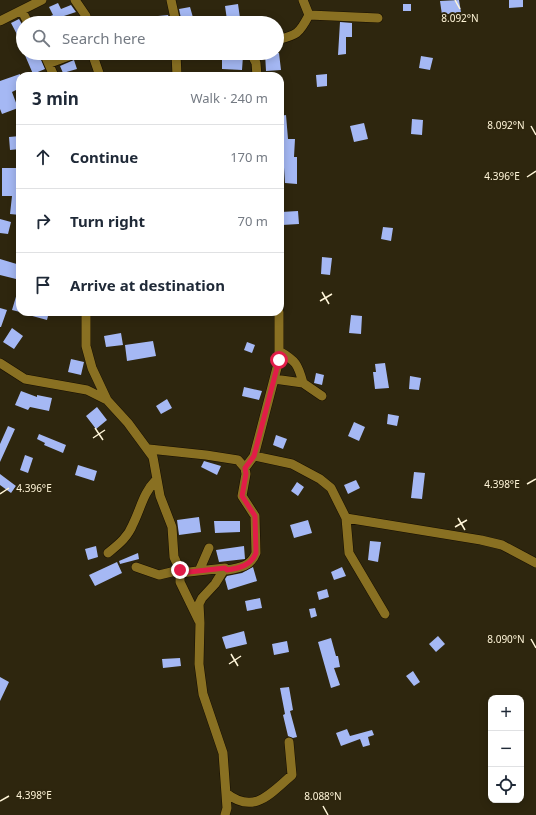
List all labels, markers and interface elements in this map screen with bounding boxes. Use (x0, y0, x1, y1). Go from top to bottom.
text: 8.092°N (441, 11, 479, 25)
search box (16, 16, 284, 60)
icon: search (30, 27, 52, 49)
text: Search here (62, 28, 145, 48)
text: 3 min (32, 87, 79, 110)
text: Walk · 240 m (190, 89, 268, 107)
text: 8.092°N (487, 118, 525, 132)
icon: ahead (32, 146, 54, 168)
text: Continue (70, 147, 138, 167)
text: 170 m (230, 148, 268, 166)
text: 4.396°E (484, 169, 520, 183)
icon: right (32, 210, 54, 232)
text: Turn right (70, 211, 145, 231)
text: 70 m (238, 212, 268, 230)
icon: arrive (32, 274, 54, 296)
text: Arrive at destination (70, 275, 225, 295)
route start (270, 351, 288, 369)
text: 4.398°E (484, 477, 520, 491)
text: 4.396°E (16, 481, 52, 495)
route end (171, 561, 189, 579)
text: 8.090°N (487, 632, 525, 646)
map controls (488, 695, 524, 803)
button: + (488, 695, 524, 731)
button: − (488, 731, 524, 767)
button: locate (488, 767, 524, 803)
text: 4.398°E (16, 788, 52, 802)
text: 8.088°N (304, 789, 342, 803)

